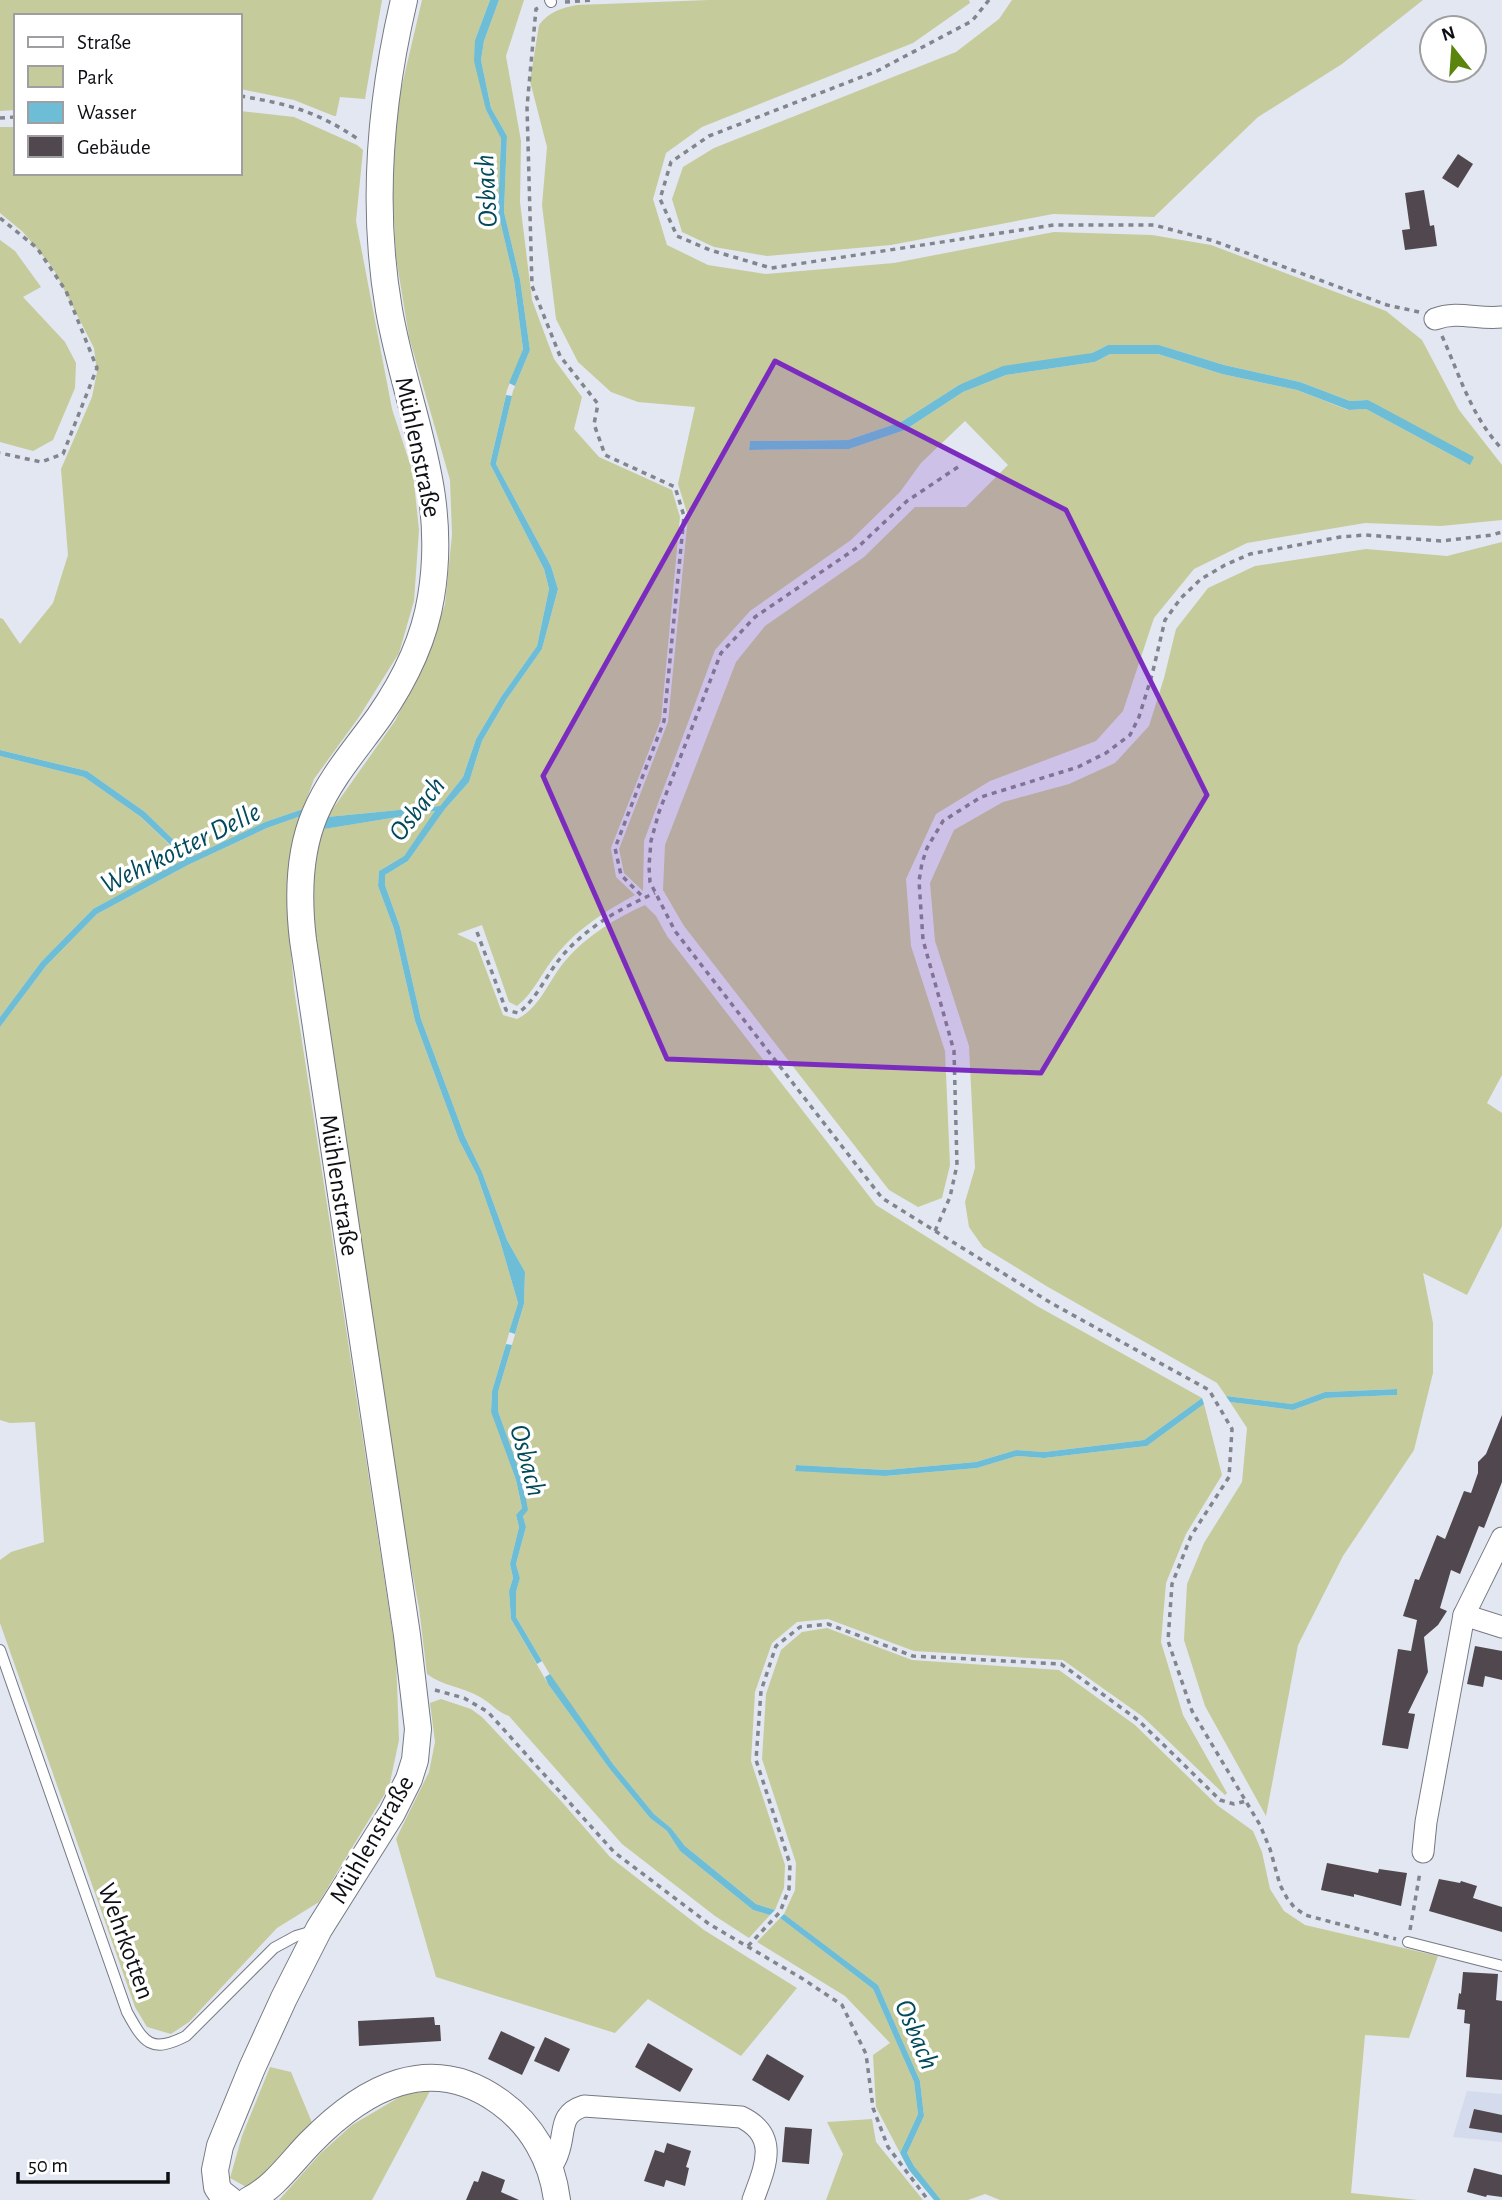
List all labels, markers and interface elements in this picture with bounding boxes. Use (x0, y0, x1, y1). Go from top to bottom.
legend (14, 14, 242, 175)
north arrow (1418, 14, 1488, 84)
text: N (1439, 23, 1458, 45)
text: Straße (77, 32, 131, 53)
text: Park (77, 67, 114, 88)
text: Wasser (77, 102, 137, 123)
text: Gebäude (77, 137, 151, 158)
water label: Osbach (471, 154, 503, 228)
street label: Mühlenstraße (390, 375, 446, 520)
water label: Osbach (384, 772, 451, 847)
water label: Wehrkotter Delle (97, 798, 265, 899)
street label: Mühlenstraße (315, 1112, 363, 1258)
water label: Osbach (504, 1422, 550, 1499)
street label: Mühlenstraße (325, 1771, 419, 1908)
street label: Wehrkotten (93, 1880, 159, 2003)
water label: Osbach (889, 1996, 943, 2074)
scale bar (18, 2140, 168, 2184)
text: 50 m (28, 2155, 68, 2176)

